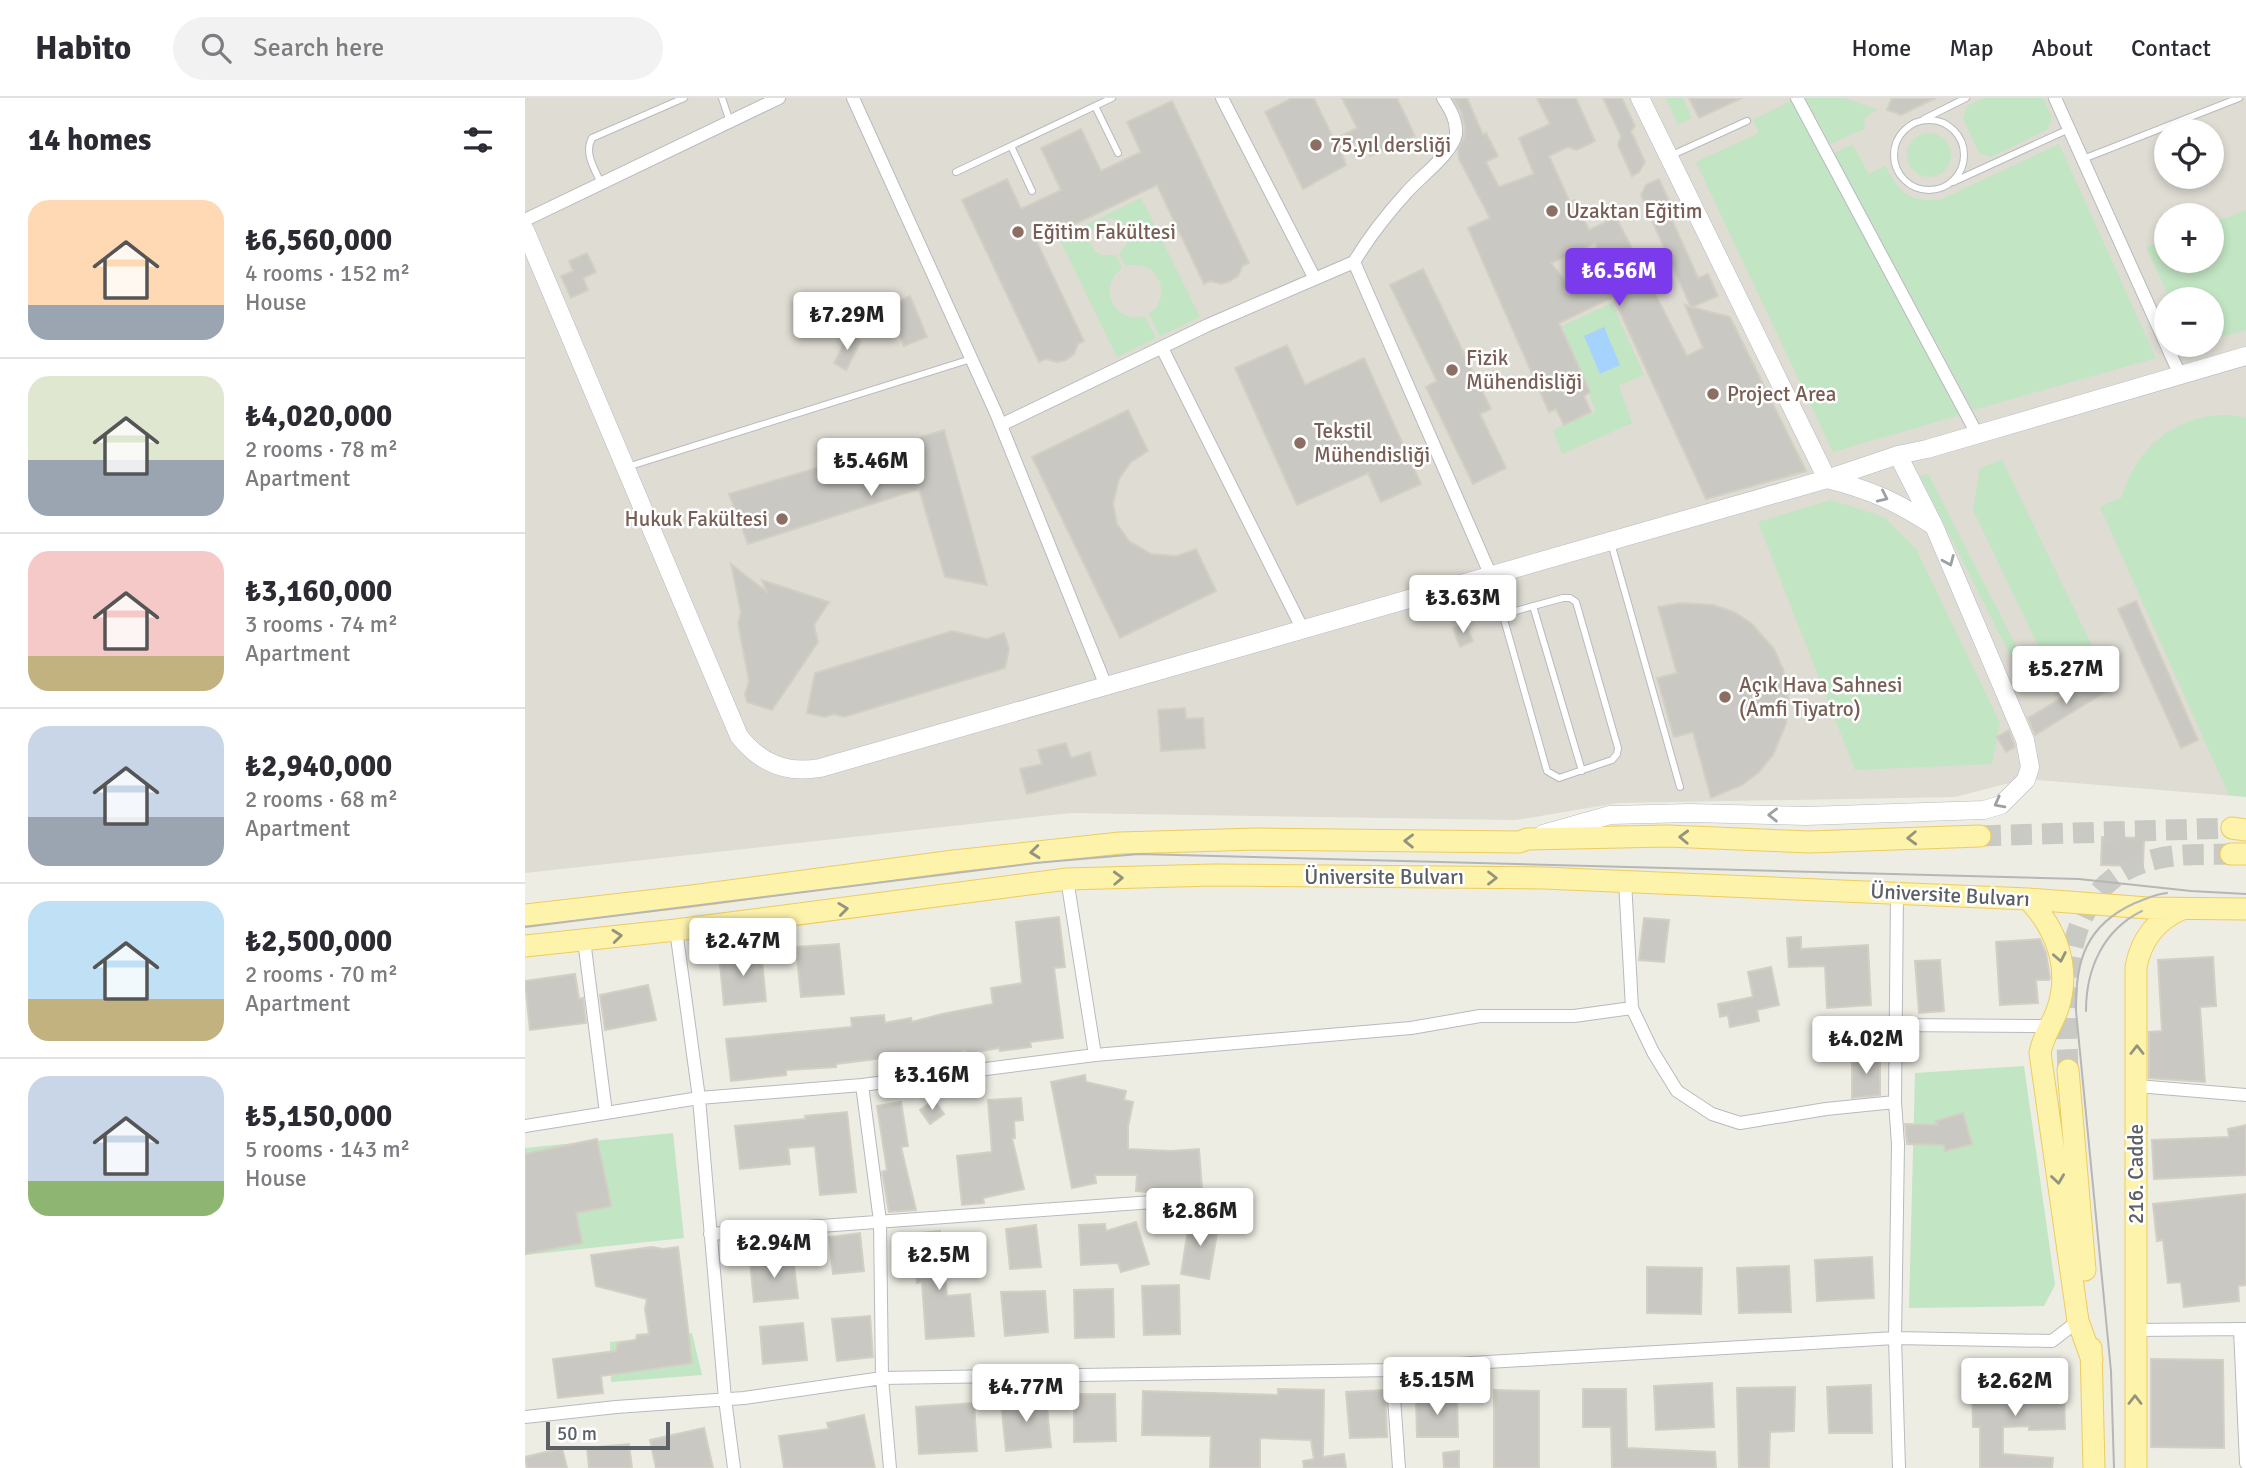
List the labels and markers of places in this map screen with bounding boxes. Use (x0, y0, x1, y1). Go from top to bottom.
place label: 75.yıl dersliği (1330, 132, 1451, 158)
marker: 75.yıl dersliği (1308, 137, 1324, 153)
place label: Uzaktan Eğitim (1566, 198, 1702, 224)
marker: Uzaktan Eğitim (1544, 203, 1560, 219)
place label: Eğitim Fakültesi (1032, 219, 1176, 245)
marker: Eğitim Fakültesi (1010, 224, 1026, 240)
pin: ₺6.56M (1562, 248, 1676, 308)
pin: ₺7.29M (790, 292, 904, 352)
place label: Fizik Mühendisliği (1466, 345, 1582, 395)
marker: Fizik Mühendisliği (1444, 362, 1460, 378)
place label: Project Area (1727, 381, 1836, 407)
marker: Project Area (1705, 386, 1721, 402)
place label: Tekstil Mühendisliği (1314, 418, 1430, 468)
marker: Tekstil Mühendisliği (1292, 435, 1308, 451)
pin: ₺5.46M (814, 438, 928, 498)
place label: Hukuk Fakültesi (625, 506, 768, 532)
marker: Hukuk Fakültesi (774, 511, 790, 527)
pin: ₺3.63M (1406, 575, 1520, 635)
pin: ₺5.27M (2009, 646, 2123, 706)
place label: Açık Hava Sahnesi (Amfi Tiyatro) (1739, 672, 1903, 722)
marker: Açık Hava Sahnesi (Amfi Tiyatro) (1717, 689, 1733, 705)
pin: ₺2.47M (686, 918, 800, 978)
pin: ₺4.02M (1809, 1016, 1923, 1076)
pin: ₺3.16M (875, 1052, 989, 1112)
pin: ₺2.86M (1143, 1188, 1257, 1248)
pin: ₺2.94M (717, 1220, 831, 1280)
pin: ₺2.5M (890, 1232, 988, 1292)
pin: ₺5.15M (1380, 1358, 1494, 1417)
pin: ₺2.62M (1958, 1358, 2072, 1418)
pin: ₺4.77M (969, 1364, 1083, 1424)

